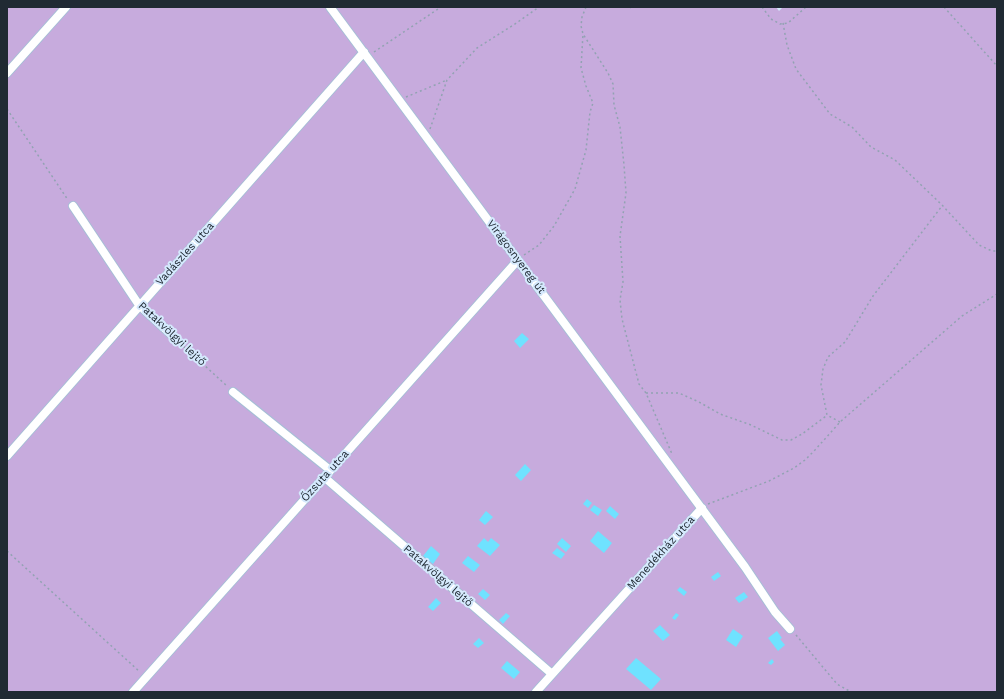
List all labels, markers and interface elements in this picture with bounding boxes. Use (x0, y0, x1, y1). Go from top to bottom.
street label: Virágosnyereg út (484, 217, 548, 297)
street label: Vadászles utca (153, 220, 217, 288)
street label: Patakvölgyi lejtő (135, 299, 209, 369)
street label: Őzsuta utca (298, 447, 352, 505)
street label: Menedékház utca (624, 513, 698, 593)
street label: Patakvölgyi lejtő (401, 542, 475, 610)

